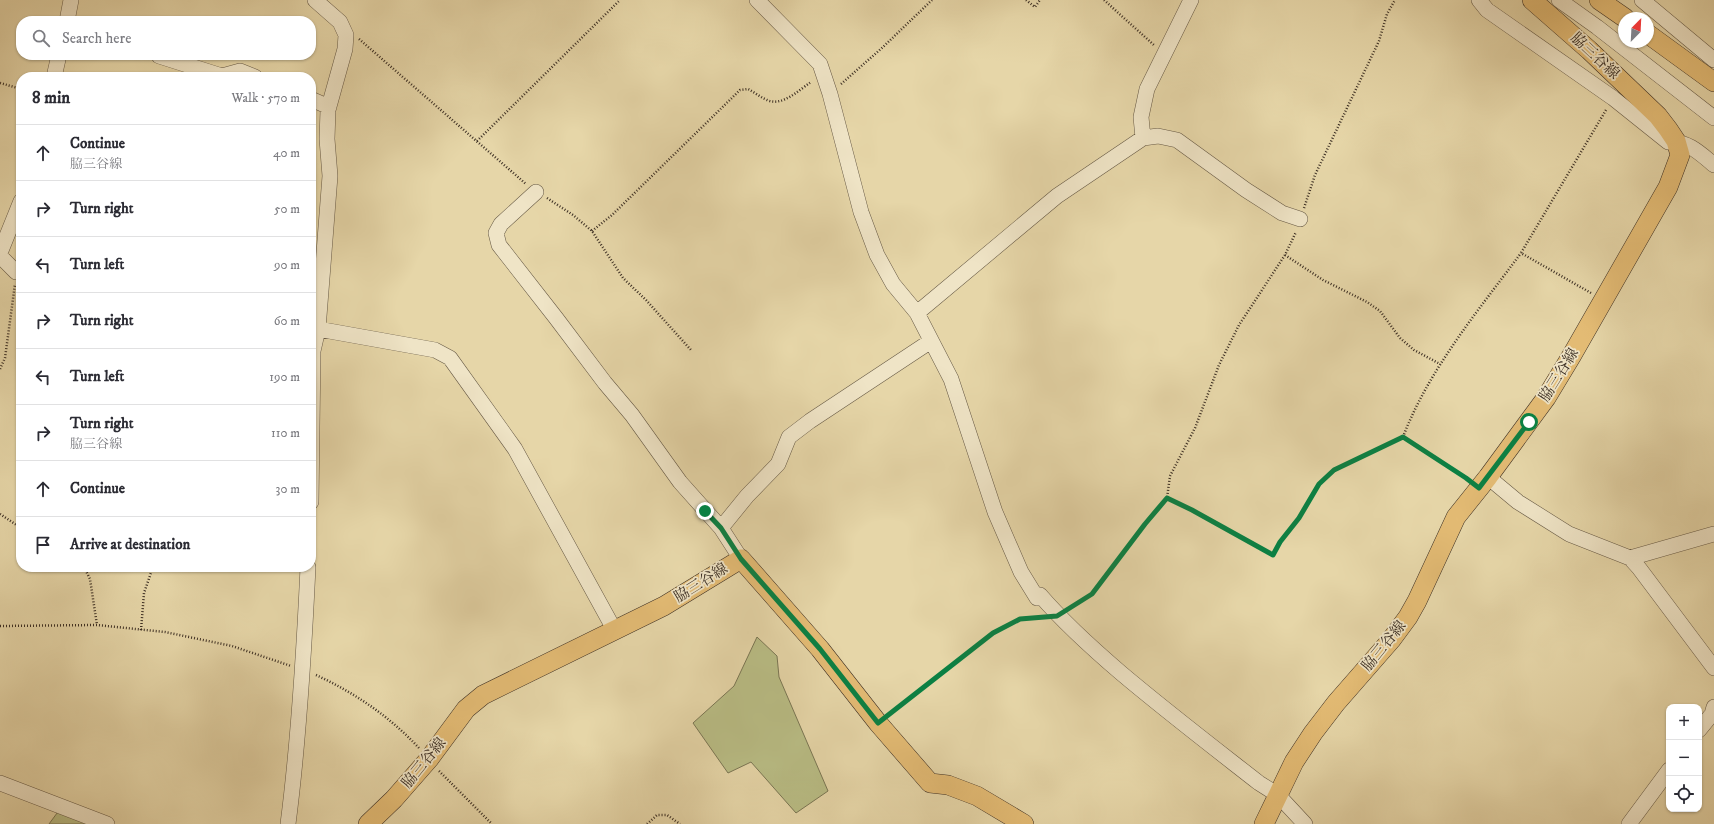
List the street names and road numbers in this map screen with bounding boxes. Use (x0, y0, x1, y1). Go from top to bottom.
street label: 脇三谷線 (1567, 29, 1623, 83)
street label: 脇三谷線 (1535, 345, 1583, 405)
street label: 脇三谷線 (671, 559, 731, 607)
street label: 脇三谷線 (1358, 617, 1410, 675)
street label: 脇三谷線 (398, 734, 450, 792)

